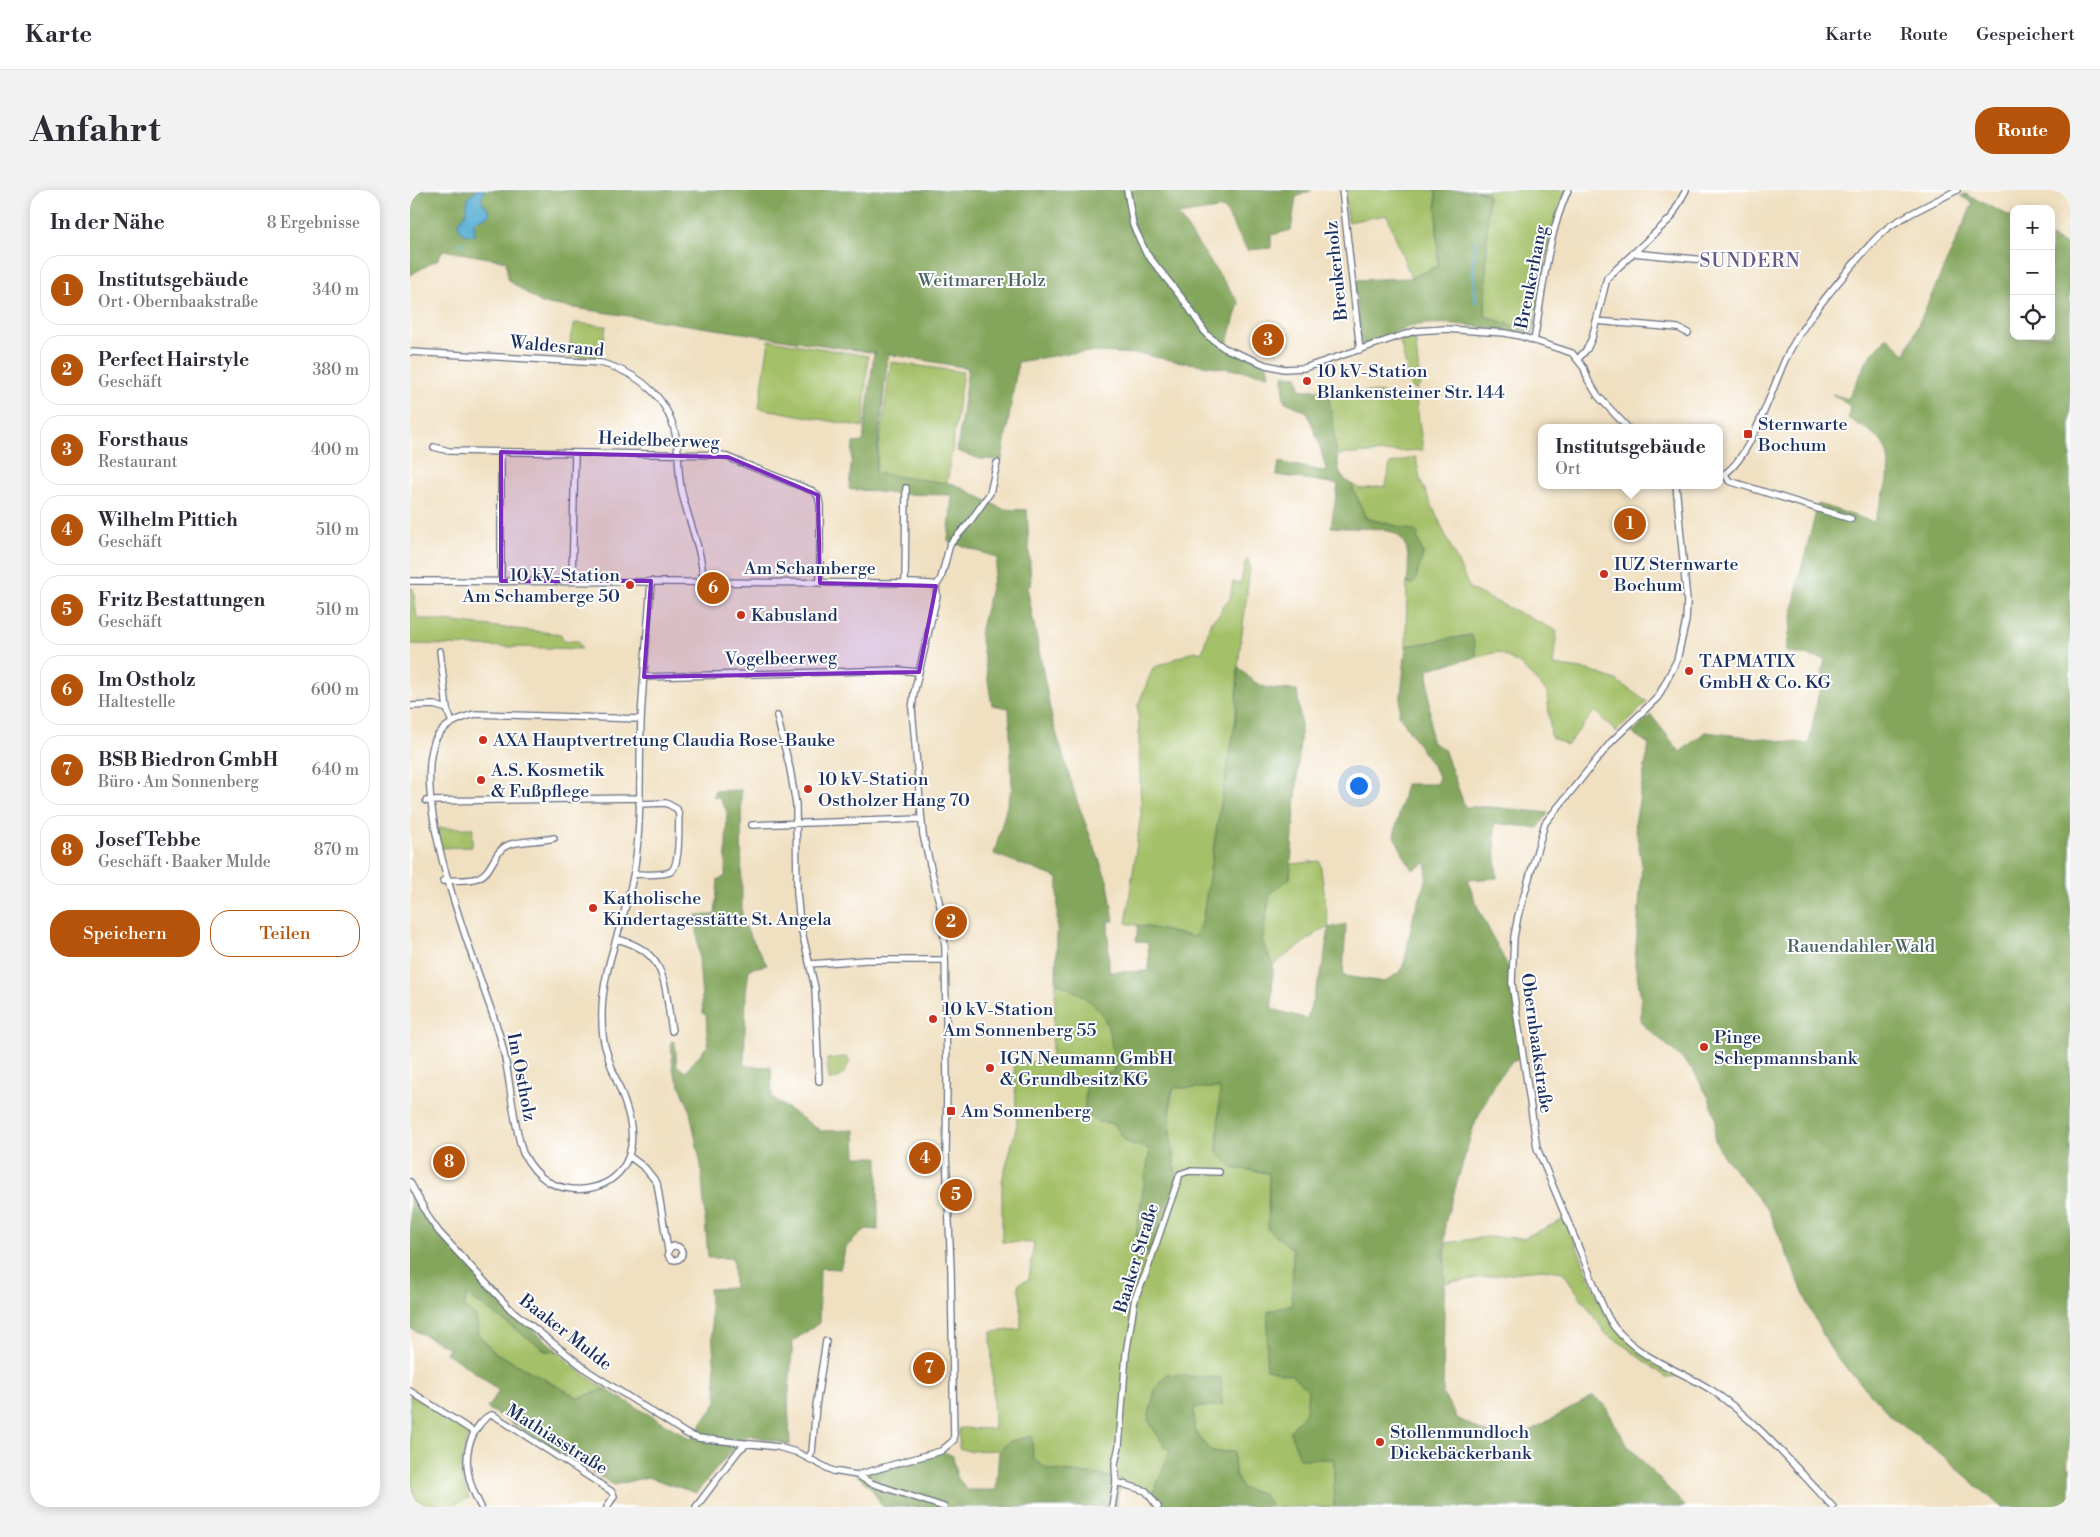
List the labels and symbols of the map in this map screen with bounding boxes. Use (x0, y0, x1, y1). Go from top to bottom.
street label: Breukerholz (1320, 220, 1353, 323)
street label: Breukerhang (1510, 223, 1553, 332)
district label: SUNDERN (1699, 249, 1801, 273)
park label: Weitmarer Holz (917, 269, 1046, 292)
pin: 3 (1252, 321, 1284, 359)
street label: Waldesrand (508, 331, 606, 362)
place label: 10 kV-Station Blankensteiner Str. 144 (1316, 360, 1505, 404)
marker: 10 kV-Station Blankensteiner Str. 144 (1301, 375, 1313, 387)
place label: Sternwarte Bochum (1757, 413, 1848, 457)
street label: Heidelbeerweg (598, 427, 721, 454)
marker: Sternwarte Bochum (1742, 428, 1754, 440)
pin: 1 (1614, 505, 1646, 543)
place label: IUZ Sternwarte Bochum (1613, 553, 1739, 597)
street label: Am Schamberge (743, 557, 876, 580)
place label: 10 kV-Station Am Schamberge 50 (462, 564, 620, 608)
marker: IUZ Sternwarte Bochum (1598, 568, 1610, 580)
pin: 6 (697, 569, 729, 607)
marker: 10 kV-Station Am Schamberge 50 (624, 579, 636, 591)
place label: Kabusland (751, 604, 839, 627)
marker: Kabusland (735, 609, 747, 621)
street label: Vogelbeerweg (724, 646, 838, 671)
place label: TAPMATIX GmbH & Co. KG (1699, 650, 1831, 694)
marker: TAPMATIX GmbH & Co. KG (1683, 665, 1695, 677)
place label: AXA Hauptvertretung Claudia Rose-Bauke (492, 729, 835, 752)
marker: AXA Hauptvertretung Claudia Rose-Bauke (477, 734, 489, 746)
place label: A.S. Kosmetik & Fußpflege (490, 759, 606, 803)
place label: 10 kV-Station Ostholzer Hang 70 (818, 768, 970, 812)
your location (1346, 773, 1372, 799)
marker: A.S. Kosmetik & Fußpflege (475, 774, 487, 786)
marker: 10 kV-Station Ostholzer Hang 70 (802, 783, 814, 795)
place label: Katholische Kindertagesstätte St. Angela (603, 887, 833, 931)
marker: Katholische Kindertagesstätte St. Angela (587, 902, 599, 914)
pin: 2 (935, 903, 967, 941)
park label: Rauendahler Wald (1787, 935, 1936, 958)
street label: Obernbaakstraße (1515, 972, 1558, 1115)
place label: 10 kV-Station Am Sonnenberg 55 (942, 998, 1096, 1042)
marker: 10 kV-Station Am Sonnenberg 55 (927, 1013, 939, 1025)
place label: Pinge Schepmannsbank (1714, 1026, 1859, 1070)
street label: Im Ostholz (502, 1031, 541, 1123)
marker: Pinge Schepmannsbank (1698, 1041, 1710, 1053)
place label: IGN Neumann GmbH & Grundbesitz KG (1000, 1047, 1174, 1091)
marker: IGN Neumann GmbH & Grundbesitz KG (984, 1062, 996, 1074)
place label: Am Sonnenberg (960, 1100, 1092, 1123)
marker: Am Sonnenberg (945, 1105, 957, 1117)
pin: 4 (909, 1139, 941, 1177)
pin: 8 (433, 1143, 465, 1181)
pin: 5 (940, 1176, 972, 1214)
street label: Baaker Straße (1109, 1201, 1164, 1317)
street label: Baaker Mulde (514, 1288, 617, 1376)
pin: 7 (913, 1349, 945, 1387)
street label: Mathiasstraße (502, 1399, 612, 1480)
place label: Stollenmundloch Dickebäckerbank (1390, 1421, 1533, 1465)
marker: Stollenmundloch Dickebäckerbank (1374, 1436, 1386, 1448)

